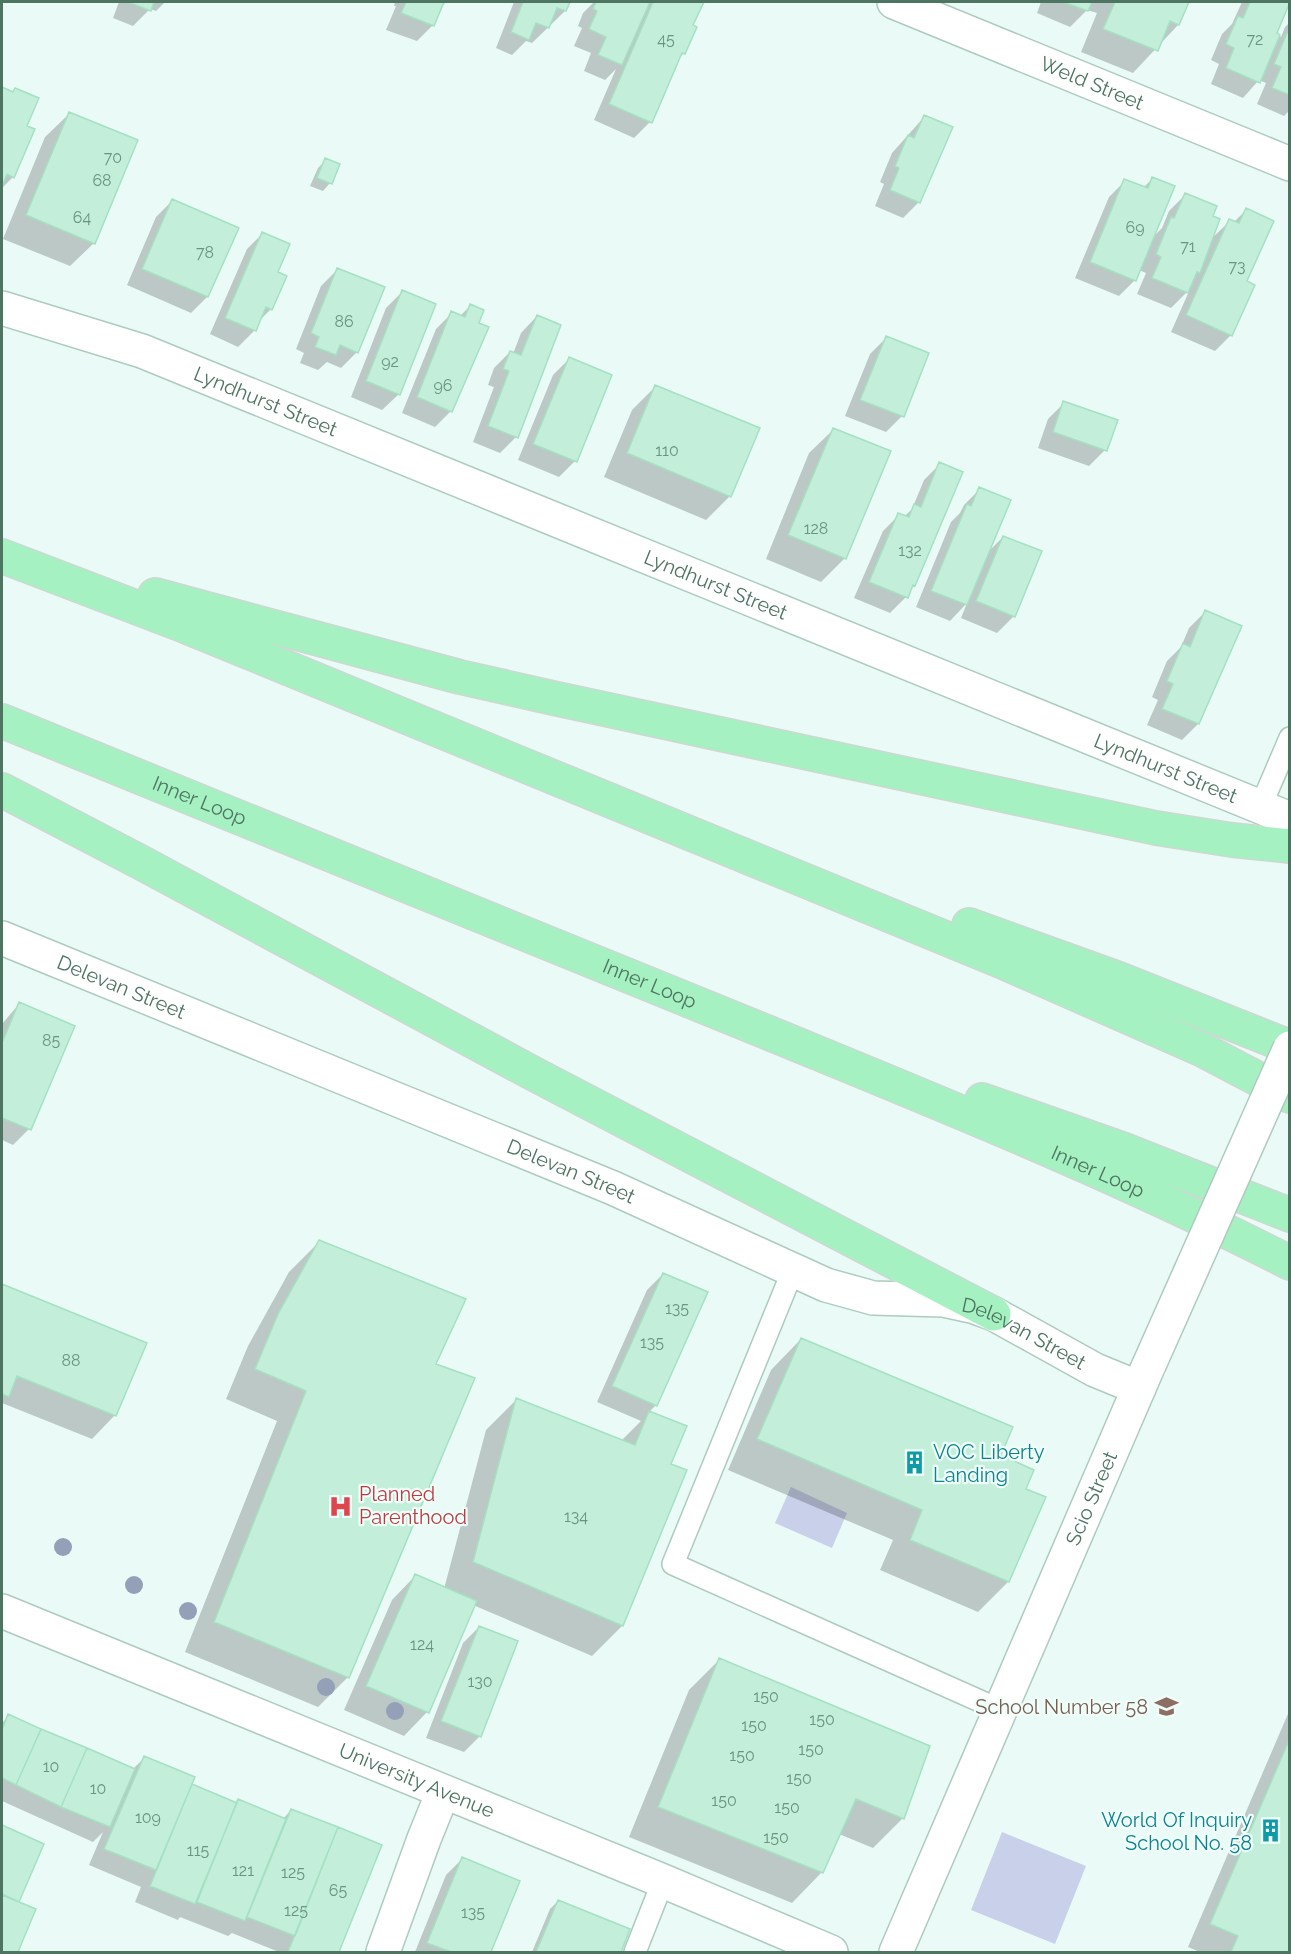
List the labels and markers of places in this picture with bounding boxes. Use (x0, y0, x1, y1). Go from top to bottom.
place label: VOC Liberty Landing (933, 1440, 1045, 1487)
building icon: VOC Liberty Landing (902, 1450, 928, 1476)
place label: Planned Parenthood (359, 1482, 467, 1529)
hospital icon: Planned Parenthood (328, 1493, 354, 1519)
school or university icon: School Number 58 (1153, 1694, 1179, 1720)
place label: School Number 58 (975, 1695, 1148, 1719)
place label: World Of Inquiry School No. 58 (1101, 1808, 1252, 1855)
building icon: World Of Inquiry School No. 58 (1257, 1818, 1283, 1844)

